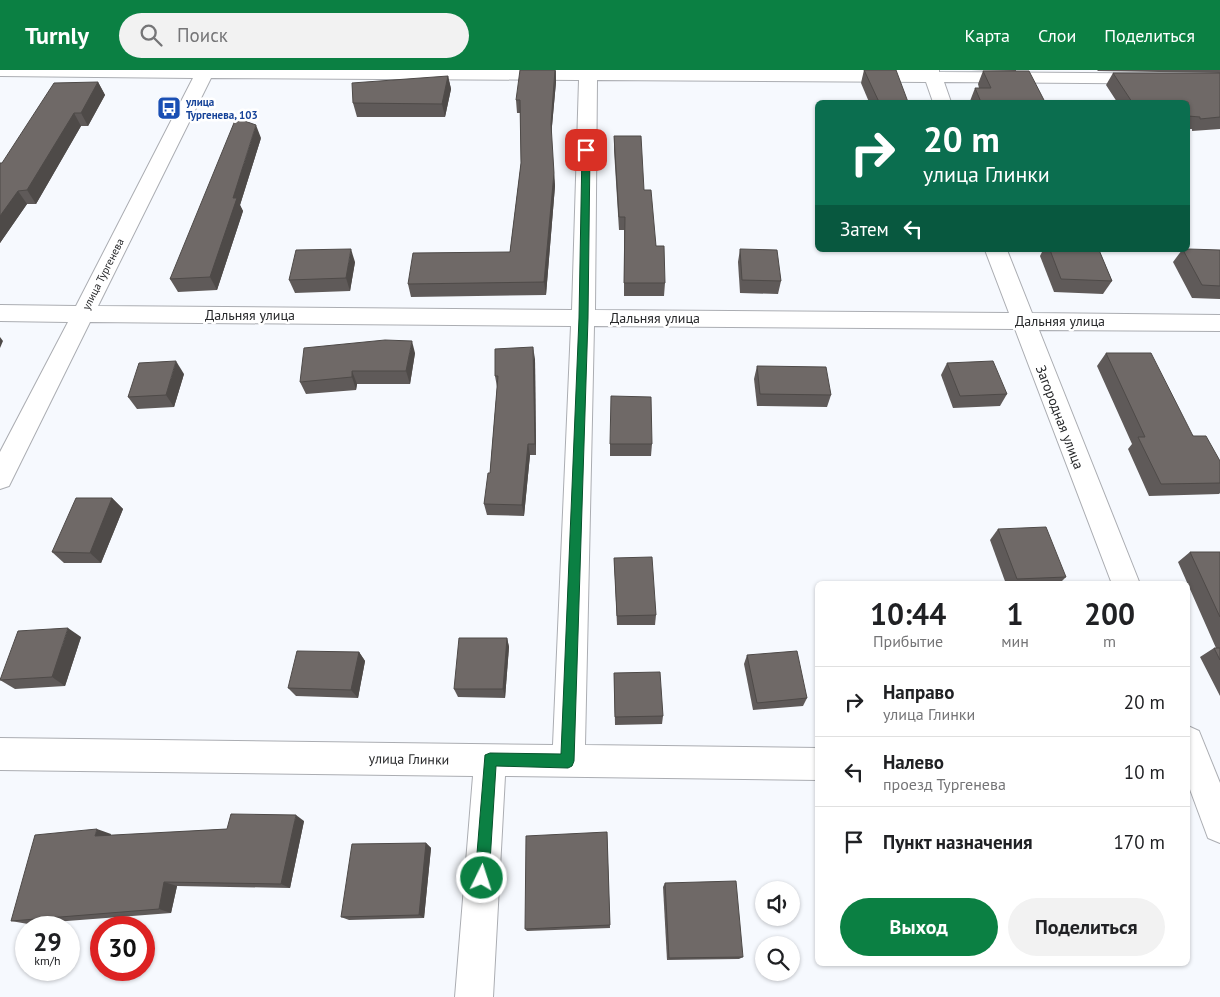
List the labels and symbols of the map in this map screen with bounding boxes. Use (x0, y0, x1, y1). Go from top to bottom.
bus stop icon: улица Тургенева, 103 (156, 95, 182, 121)
place label: улица Тургенева, 103 (185, 95, 258, 122)
pin (565, 129, 607, 171)
street label: улица Тургенева (79, 236, 127, 312)
street label: Дальняя улица (205, 306, 295, 324)
street label: Дальняя улица (610, 309, 700, 327)
street label: Дальняя улица (1015, 312, 1105, 330)
street label: Загородная улица (1032, 362, 1088, 472)
street label: улица Глинки (368, 749, 450, 769)
position arrow (455, 851, 507, 903)
speed limit sign: 30 (90, 916, 155, 981)

